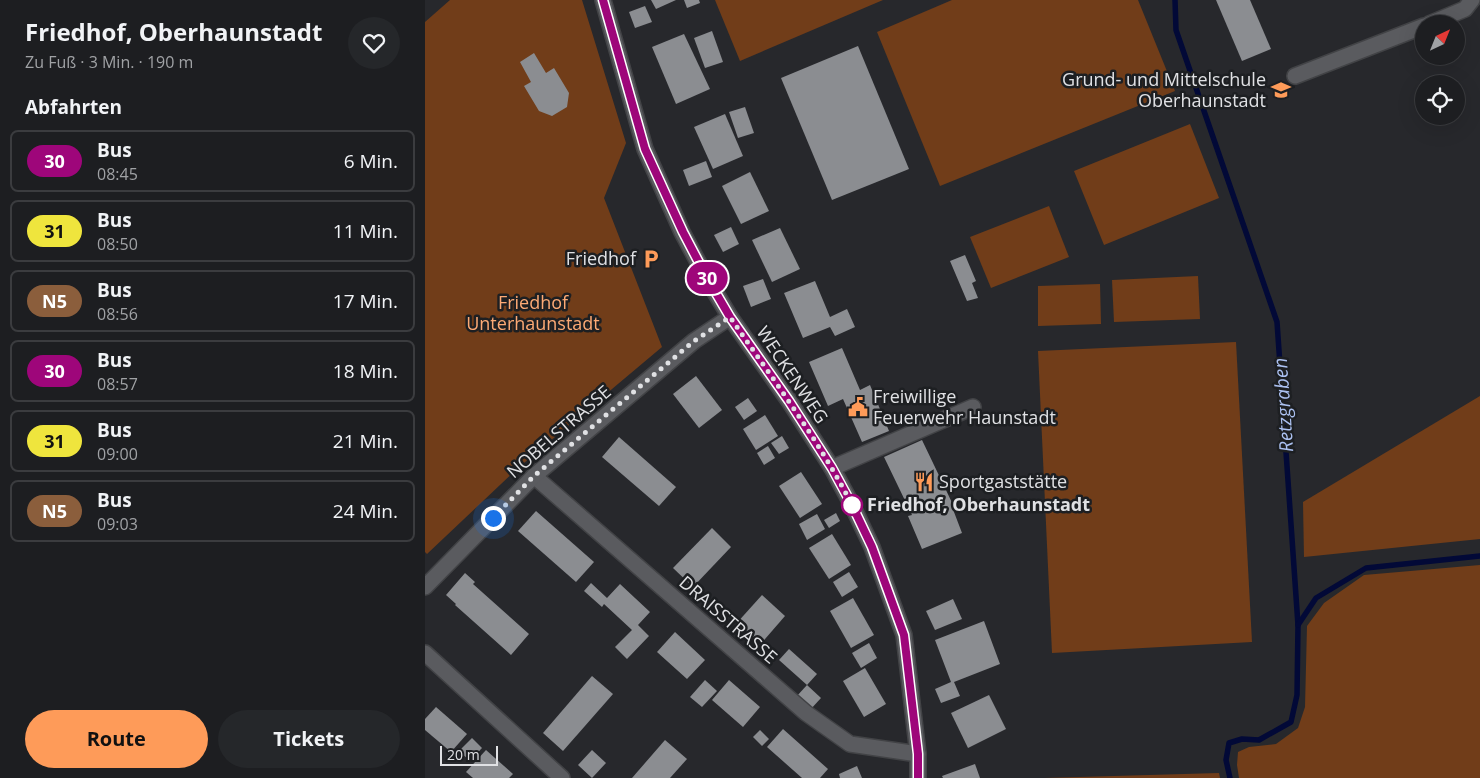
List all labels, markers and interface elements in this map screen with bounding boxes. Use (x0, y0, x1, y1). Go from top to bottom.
text: Friedhof, Oberhaunstadt (25, 15, 322, 48)
north arrow (1415, 15, 1465, 65)
map controls (1415, 15, 1465, 125)
button: heart (348, 17, 400, 69)
text: Zu Fuß · 3 Min. · 190 m (25, 51, 193, 73)
place label: Grund- und Mittelschule Oberhaunstadt (1062, 67, 1266, 112)
button: locate (1415, 75, 1465, 125)
school or university icon: Grund- und Mittelschule Oberhaunstadt (1270, 79, 1292, 101)
text: Abfahrten (25, 94, 122, 120)
text: Bus (97, 137, 132, 163)
text: 6 Min. (344, 148, 398, 174)
text: 30 (44, 149, 65, 173)
text: 08:45 (97, 163, 138, 185)
text: Bus (97, 207, 132, 233)
text: 11 Min. (333, 218, 398, 244)
text: 31 (44, 219, 65, 243)
text: 08:50 (97, 233, 138, 255)
place label: Friedhof (566, 246, 637, 270)
parking icon: Friedhof (640, 248, 662, 270)
line badge: 30 (685, 262, 729, 294)
text: 30 (697, 266, 717, 290)
text: Bus (97, 277, 132, 303)
text: 17 Min. (333, 288, 398, 314)
text: N5 (42, 289, 67, 313)
park label: Friedhof Unterhaunstadt (466, 290, 600, 335)
text: 08:56 (97, 303, 138, 325)
street label: WECKENWEG (751, 321, 834, 428)
text: Bus (97, 347, 132, 373)
water label: Retzgraben (1267, 357, 1299, 453)
text: 18 Min. (333, 358, 398, 384)
text: 30 (44, 359, 65, 383)
text: 08:57 (97, 373, 138, 395)
street label: NOBELSTRASSE (501, 379, 616, 483)
place label: Freiwillige Feuerwehr Haunstadt (873, 384, 1056, 429)
public building icon: Freiwillige Feuerwehr Haunstadt (847, 396, 869, 418)
text: Bus (97, 417, 132, 443)
text: 21 Min. (333, 428, 398, 454)
text: 31 (44, 429, 65, 453)
text: 09:00 (97, 443, 138, 465)
place label: Sportgaststätte (939, 469, 1067, 493)
restaurant icon: Sportgaststätte (913, 471, 935, 493)
text: Bus (97, 487, 132, 513)
place label: Friedhof, Oberhaunstadt (867, 492, 1090, 516)
marker: Friedhof, Oberhaunstadt (841, 494, 863, 516)
text: 24 Min. (333, 498, 398, 524)
text: N5 (42, 499, 67, 523)
your location (481, 506, 506, 531)
text: 09:03 (97, 513, 138, 535)
street label: DRAISSTRASSE (675, 570, 783, 668)
button: Route (25, 710, 208, 768)
button: Tickets (218, 710, 400, 768)
scale bar (440, 743, 497, 766)
text: 20 m (447, 745, 480, 764)

